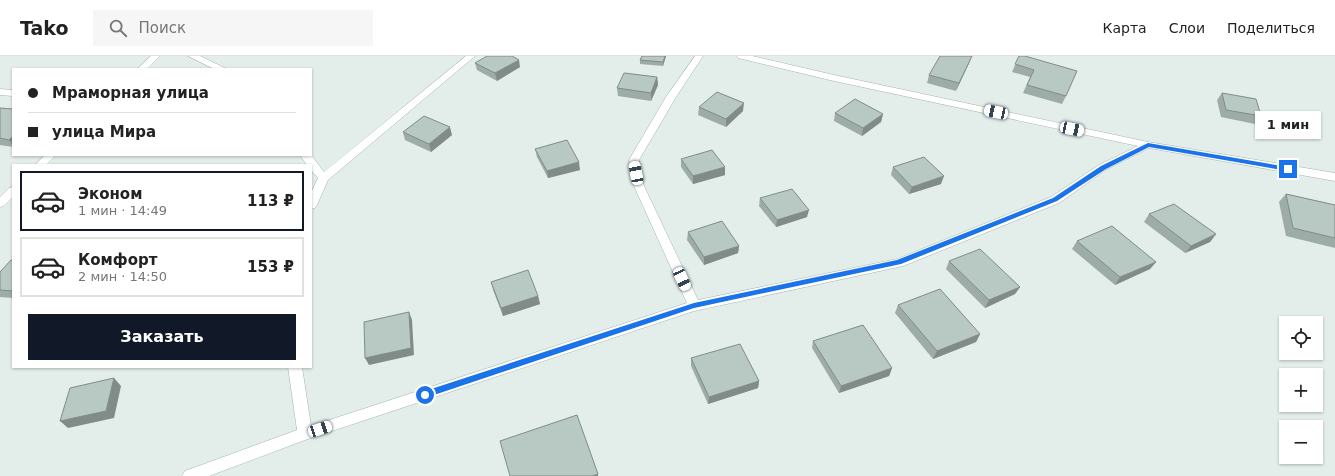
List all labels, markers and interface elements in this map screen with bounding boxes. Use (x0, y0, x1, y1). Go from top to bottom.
search box (93, 10, 373, 46)
text: Tako (20, 17, 69, 39)
icon: search (107, 17, 129, 39)
text: Поиск (139, 19, 186, 37)
text: Карта (1103, 20, 1147, 36)
text: Слои (1169, 20, 1205, 36)
text: Поделиться (1227, 20, 1315, 36)
text: Мраморная улица (52, 84, 209, 102)
car (983, 104, 1009, 120)
callout: 1 мин (1255, 111, 1321, 139)
text: 1 мин (1267, 117, 1309, 132)
car (1059, 121, 1085, 137)
text: улица Мира (52, 123, 156, 141)
car (628, 160, 644, 186)
route end (1279, 160, 1297, 178)
icon: car (30, 183, 66, 219)
text: Эконом (78, 185, 142, 203)
text: 113 ₽ (247, 192, 294, 210)
text: 1 мин · 14:49 (78, 203, 167, 218)
icon: car (30, 249, 66, 285)
text: Комфорт (78, 251, 157, 269)
text: 153 ₽ (247, 258, 294, 276)
car (671, 266, 693, 292)
text: 2 мин · 14:50 (78, 269, 167, 284)
button: Заказать (28, 314, 296, 360)
map controls (1279, 316, 1323, 464)
button: locate (1279, 316, 1323, 360)
button: + (1279, 368, 1323, 412)
route start (416, 386, 434, 404)
car (307, 420, 333, 438)
button: − (1279, 420, 1323, 464)

